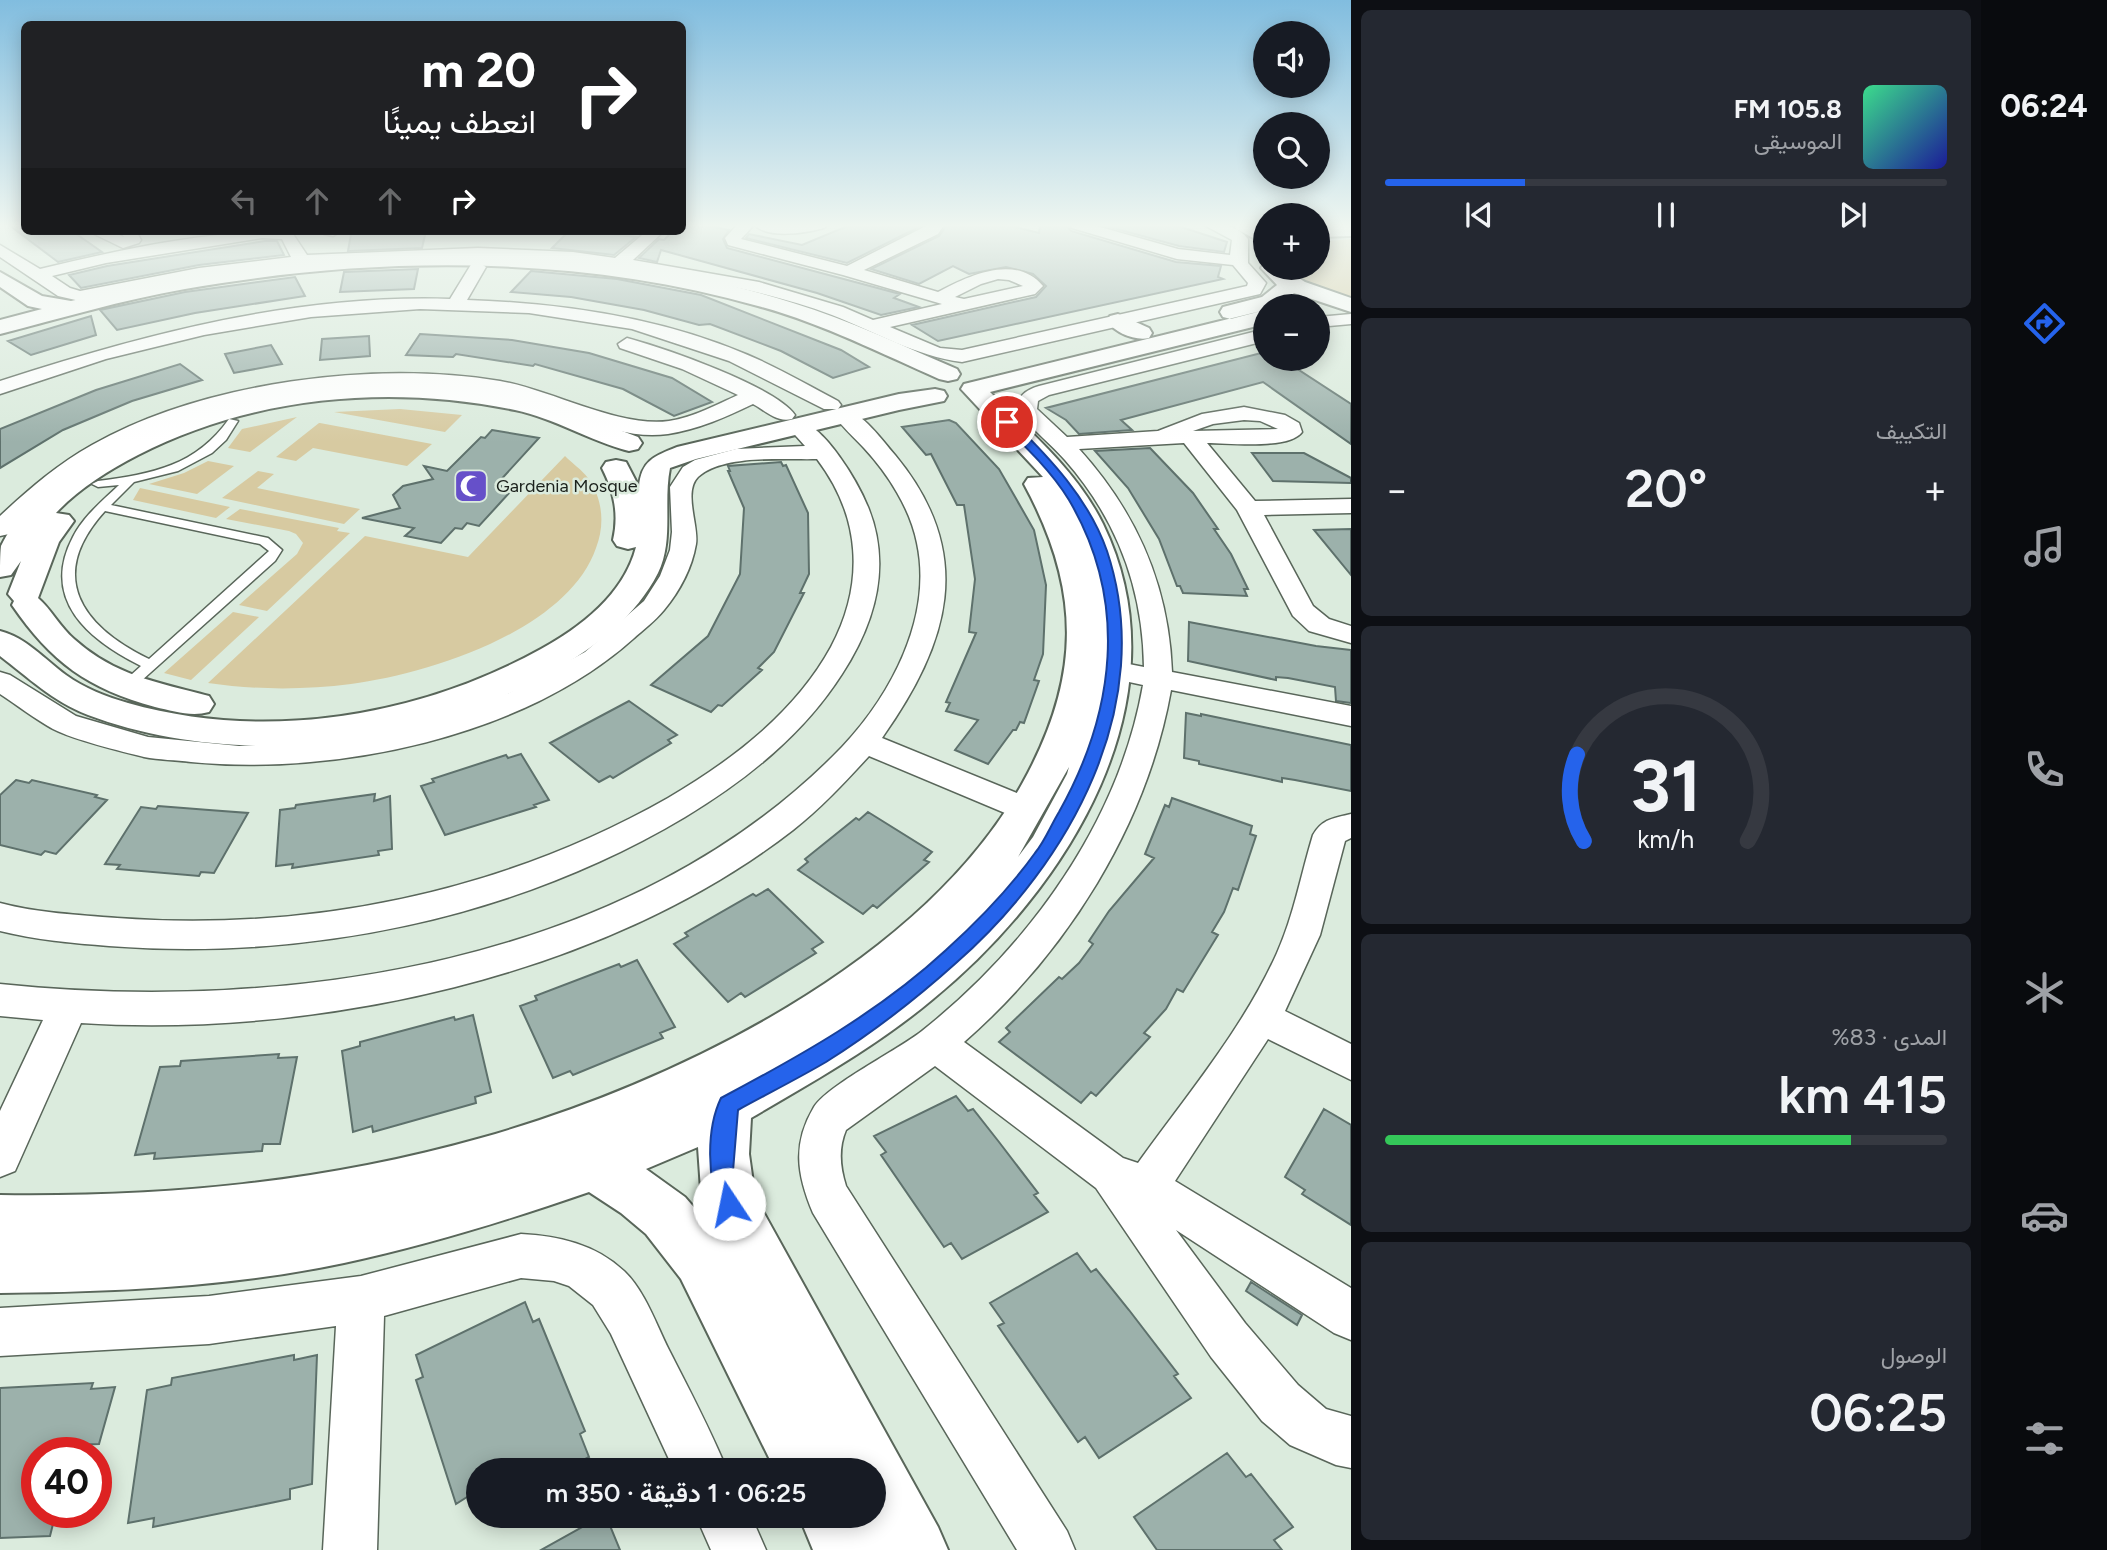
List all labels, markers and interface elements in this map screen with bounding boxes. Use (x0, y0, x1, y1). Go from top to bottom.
map controls (1253, 21, 1330, 371)
button: sound (1253, 21, 1330, 98)
text: 20 m (421, 40, 536, 99)
icon: right (560, 49, 651, 140)
text: 06:24 (2000, 87, 2088, 125)
text: 105.8 FM (1734, 93, 1842, 125)
text: انعطف يمينًا (383, 103, 536, 141)
button: search (1253, 112, 1330, 189)
text: الموسيقى (1754, 127, 1842, 155)
icon: left (225, 182, 263, 220)
icon: ahead (298, 182, 336, 220)
icon: ahead (371, 182, 409, 220)
icon: right (444, 182, 482, 220)
icon: previous (1460, 196, 1498, 234)
icon: pause (1647, 196, 1685, 234)
icon: next (1834, 196, 1872, 234)
button: + (1253, 203, 1330, 280)
button: − (1253, 294, 1330, 371)
icon: directions (2020, 299, 2069, 348)
pin (977, 392, 1037, 452)
icon: arrive (988, 403, 1026, 441)
text: التكييف (1876, 417, 1947, 445)
text: 20° (1625, 458, 1707, 520)
mosque icon: Gardenia Mosque (452, 467, 490, 505)
text: − (1385, 467, 1409, 513)
text: + (1923, 467, 1947, 513)
place label: Gardenia Mosque (496, 475, 638, 497)
icon: music (2020, 522, 2069, 571)
text: 31 (1630, 742, 1702, 829)
icon: phone (2020, 745, 2069, 794)
text: km/h (1637, 824, 1695, 854)
icon: climate (2020, 968, 2069, 1017)
text: المدى · 83% (1831, 1023, 1947, 1051)
text: 415 km (1778, 1064, 1947, 1126)
position arrow (692, 1167, 766, 1241)
icon: car (2020, 1191, 2069, 1240)
text: الوصول (1881, 1341, 1947, 1369)
text: 06:25 (1809, 1382, 1947, 1444)
icon: filters (2020, 1414, 2069, 1463)
speed limit sign: 40 (21, 1437, 112, 1528)
text: 06:25 · 1 دقيقة · 350 m (546, 1477, 806, 1509)

